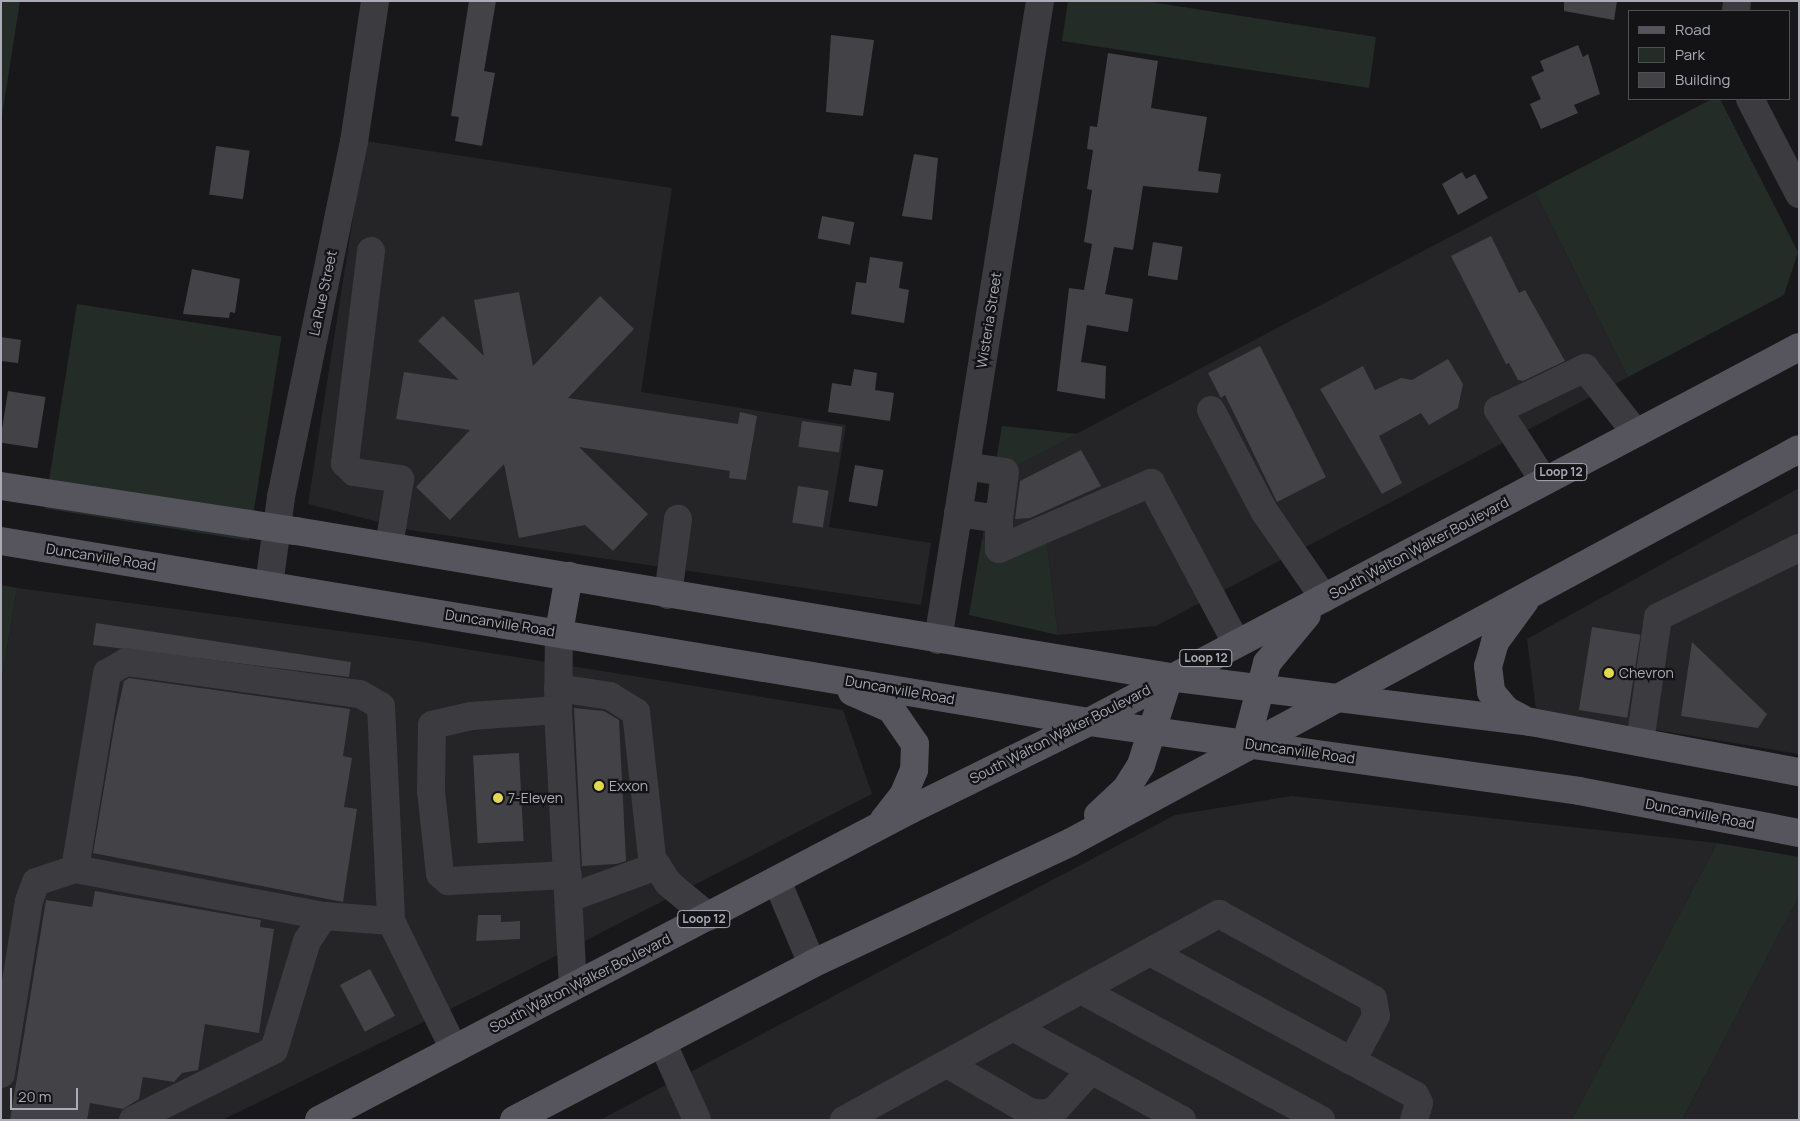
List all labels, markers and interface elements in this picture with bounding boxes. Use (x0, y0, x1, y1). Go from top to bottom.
legend (1628, 10, 1790, 100)
text: Road (1675, 19, 1711, 40)
text: Park (1675, 44, 1705, 65)
text: Building (1675, 69, 1730, 90)
street label: La Rue Street (306, 249, 340, 337)
street label: Wisteria Street (973, 271, 1005, 369)
road number: Loop 12 (1534, 462, 1588, 482)
street label: South Walton Walker Boulevard (1327, 494, 1511, 602)
street label: Duncanville Road (45, 540, 157, 574)
street label: Duncanville Road (444, 606, 556, 640)
road number: Loop 12 (1178, 648, 1234, 668)
place label: Chevron (1619, 665, 1674, 681)
marker: Chevron (1603, 667, 1615, 679)
street label: Duncanville Road (844, 672, 956, 708)
street label: South Walton Walker Boulevard (967, 681, 1153, 787)
street label: Duncanville Road (1244, 735, 1356, 767)
place label: Exxon (609, 778, 648, 794)
marker: Exxon (593, 780, 605, 792)
place label: 7-Eleven (508, 790, 563, 806)
marker: 7-Eleven (492, 792, 504, 804)
street label: Duncanville Road (1644, 795, 1756, 833)
road number: Loop 12 (676, 910, 732, 929)
street label: South Walton Walker Boulevard (487, 930, 673, 1036)
scale bar (12, 1078, 80, 1110)
text: 20 m (18, 1086, 51, 1107)

